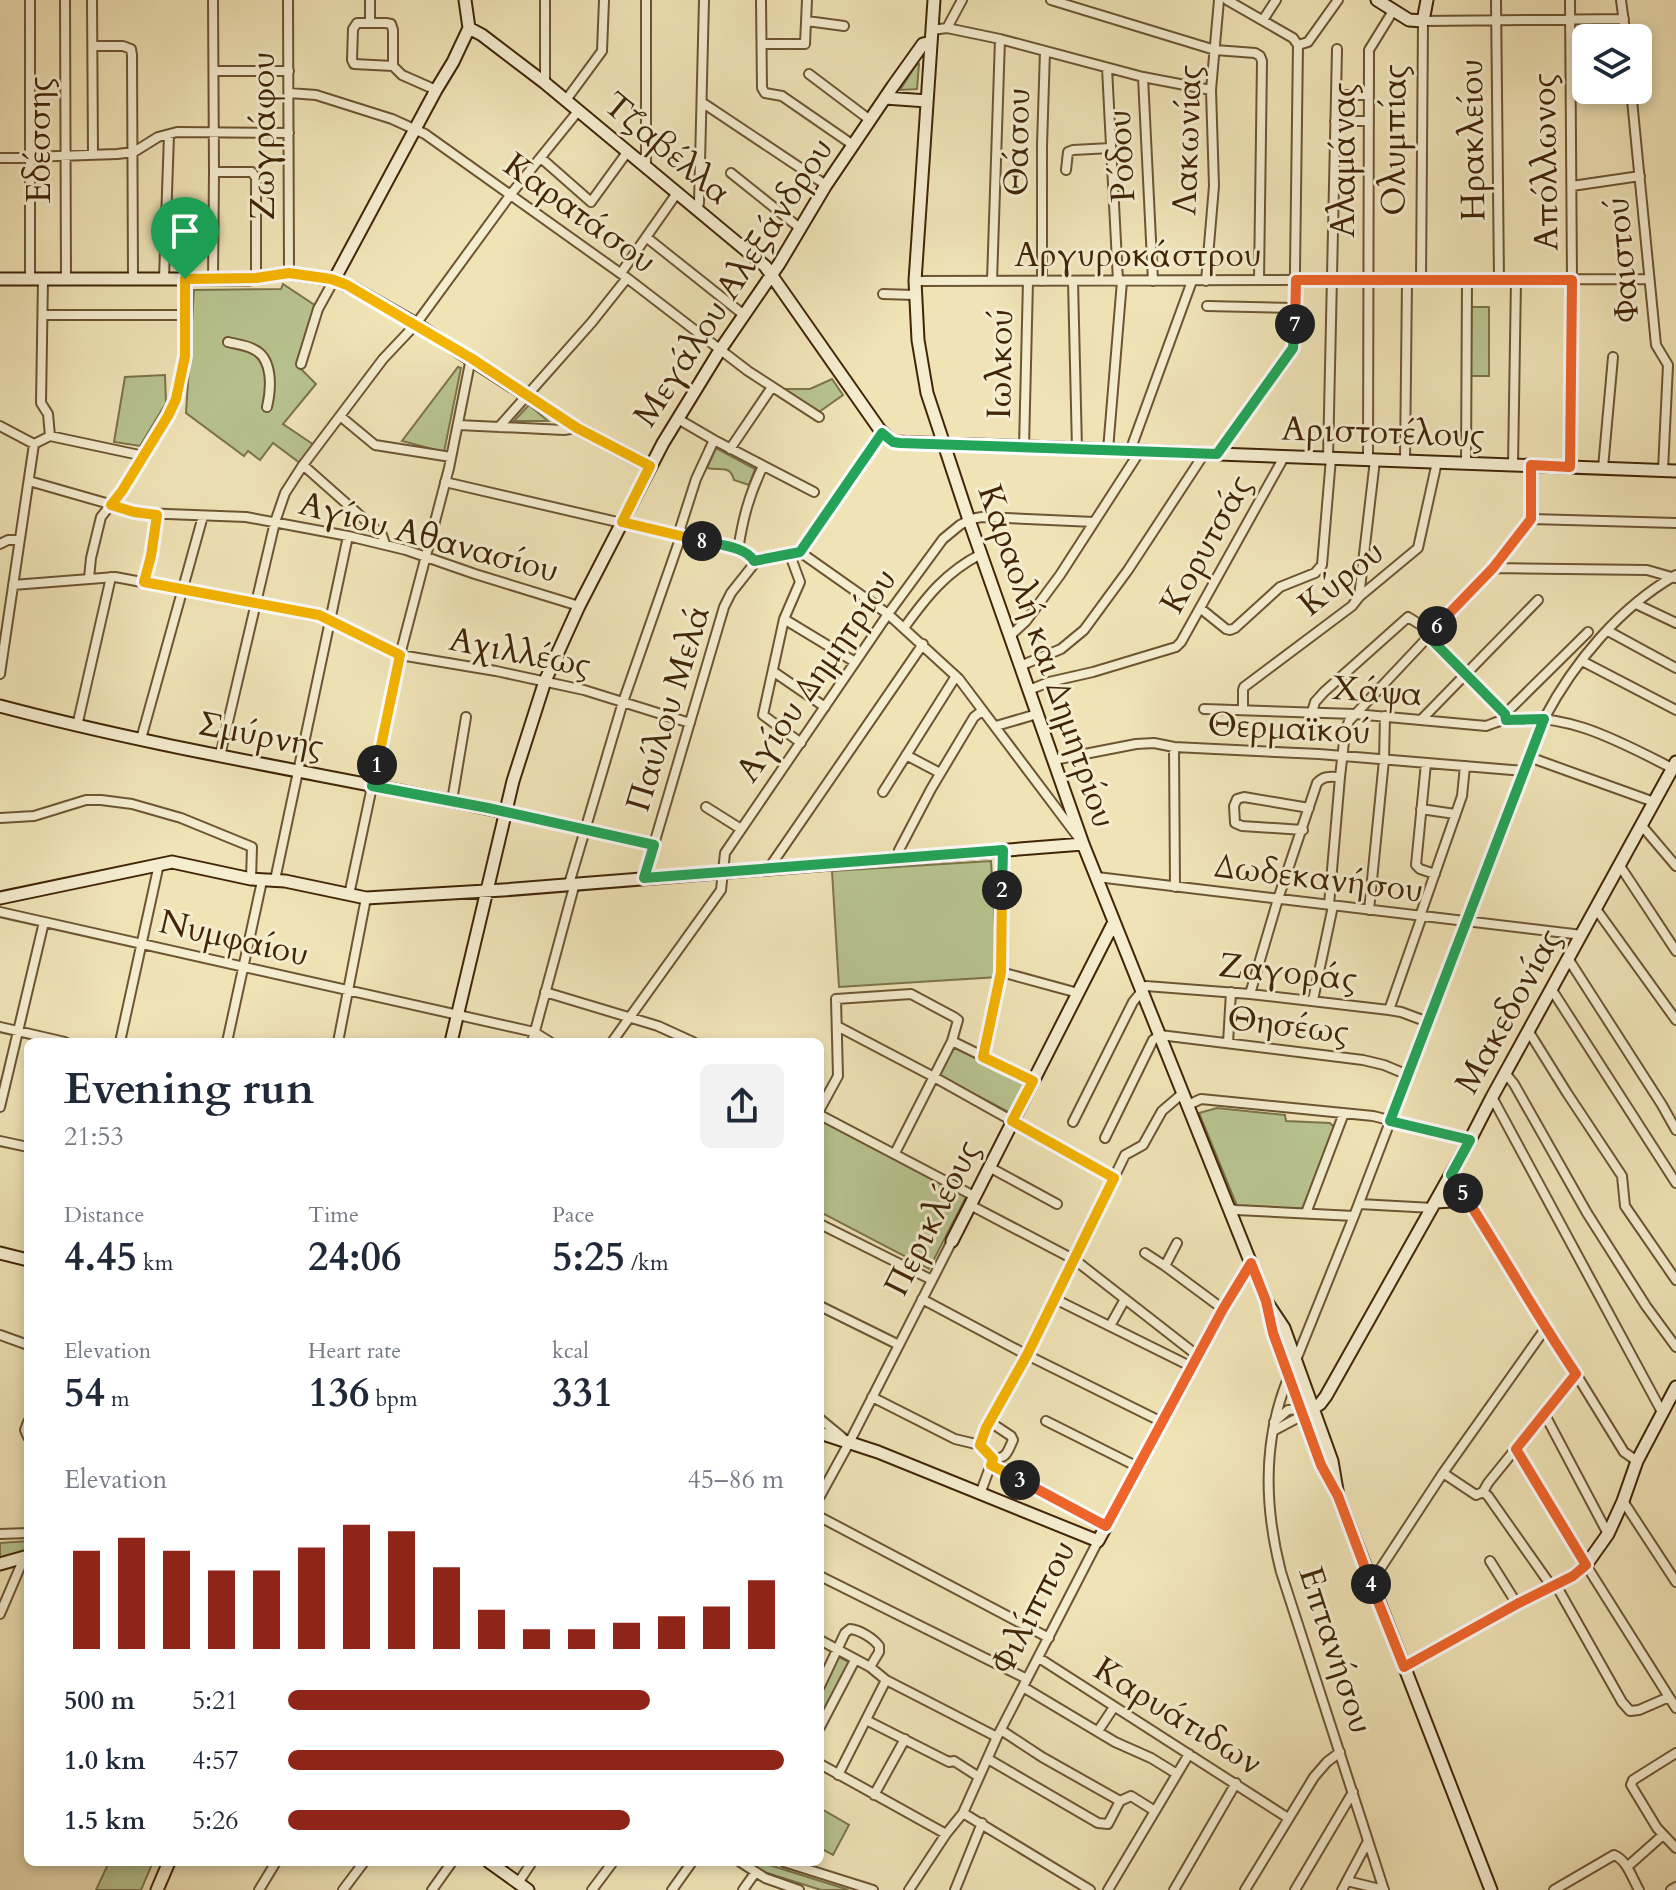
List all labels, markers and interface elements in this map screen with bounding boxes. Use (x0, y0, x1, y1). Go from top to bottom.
map controls (1572, 24, 1652, 104)
button: layers (1572, 24, 1652, 104)
street label: Ζωγράφου (240, 52, 286, 220)
street label: Ηρακλείου (1448, 58, 1496, 222)
street label: Λακωνίας (1161, 64, 1213, 216)
street label: Ολυμπίας (1371, 64, 1417, 216)
street label: Απόλλωνος (1520, 73, 1570, 251)
street label: Εδέσσης (16, 77, 62, 203)
street label: Τζαβέλλα (594, 81, 740, 215)
street label: Αλαμάνας (1320, 82, 1366, 238)
street label: Θάσου (993, 87, 1041, 197)
street label: Ρόδου (1096, 108, 1146, 204)
street label: Μεγάλου Αλεξάνδρου (622, 129, 844, 435)
street label: Καρατάσου (494, 142, 666, 284)
street label: Φαιστού (1594, 196, 1650, 324)
pin (151, 197, 219, 279)
icon: arrive (163, 209, 207, 253)
street label: Αργυροκάστρου (1014, 232, 1262, 278)
pin: 7 (1275, 304, 1315, 344)
street label: Ιωλκού (976, 309, 1024, 419)
text: 7 (1289, 309, 1301, 339)
street label: Αριστοτέλους (1281, 405, 1485, 459)
street label: Κορυτσάς (1149, 467, 1263, 621)
street label: Καραολή και Δημητρίου (967, 478, 1127, 834)
street label: Αγίου Αθανασίου (294, 480, 564, 594)
pin: 8 (682, 521, 722, 561)
text: 8 (696, 526, 708, 556)
street label: Κύρου (1289, 529, 1393, 627)
street label: Αγίου Δημητρίου (725, 559, 907, 791)
street label: Παύλου Μελά (615, 599, 721, 817)
pin: 6 (1417, 606, 1457, 646)
text: 6 (1431, 611, 1443, 641)
street label: Αχιλλέως (445, 616, 595, 688)
street label: Χάψα (1331, 665, 1423, 717)
street label: Σμύρνης (194, 700, 328, 770)
street label: Θερμαϊκού (1206, 701, 1372, 755)
pin: 1 (357, 745, 397, 785)
text: 1 (371, 750, 383, 780)
street label: Δωδεκανήσου (1212, 842, 1426, 914)
pin: 2 (982, 870, 1022, 910)
text: 2 (996, 875, 1008, 905)
street label: Νυμφαίου (155, 898, 313, 978)
street label: Μακεδονίας (1444, 920, 1572, 1102)
street label: Ζαγοράς (1217, 942, 1359, 1002)
street label: Θησέως (1225, 995, 1351, 1055)
text: Evening run (64, 1059, 314, 1119)
button: share (700, 1064, 784, 1148)
text: 21:53 (64, 1119, 124, 1154)
street label: Περικλέους (873, 1132, 991, 1304)
pin: 5 (1443, 1173, 1483, 1213)
text: 5 (1457, 1178, 1469, 1208)
text: Distance (64, 1200, 144, 1230)
text: Time (308, 1200, 359, 1230)
text: Pace (552, 1200, 595, 1230)
text: 4.45 (64, 1230, 137, 1285)
text: 24:06 (308, 1230, 402, 1285)
text: 5:25 (552, 1230, 625, 1285)
text: km (137, 1248, 173, 1278)
text: /km (625, 1248, 669, 1278)
text: Elevation (64, 1336, 151, 1366)
text: Heart rate (308, 1336, 401, 1366)
text: kcal (552, 1336, 589, 1366)
text: 54 (64, 1366, 105, 1421)
text: 136 (308, 1366, 369, 1421)
text: 331 (552, 1366, 613, 1421)
text: m (105, 1384, 130, 1414)
text: bpm (369, 1384, 418, 1414)
pin: 3 (1000, 1460, 1040, 1500)
text: Elevation (64, 1462, 167, 1497)
text: 45–86 m (687, 1462, 784, 1497)
text: 3 (1014, 1465, 1026, 1495)
street label: Φιλίππου (980, 1532, 1086, 1682)
street label: Επτανήσου (1287, 1561, 1385, 1739)
pin: 4 (1351, 1564, 1391, 1604)
text: 4 (1365, 1569, 1377, 1599)
street label: Καρυάτιδων (1085, 1646, 1271, 1786)
text: 500 m (64, 1683, 135, 1718)
text: 5:21 (192, 1683, 239, 1718)
text: 1.0 km (64, 1743, 145, 1778)
text: 4:57 (192, 1743, 239, 1778)
text: 1.5 km (64, 1803, 145, 1838)
text: 5:26 (192, 1803, 239, 1838)

